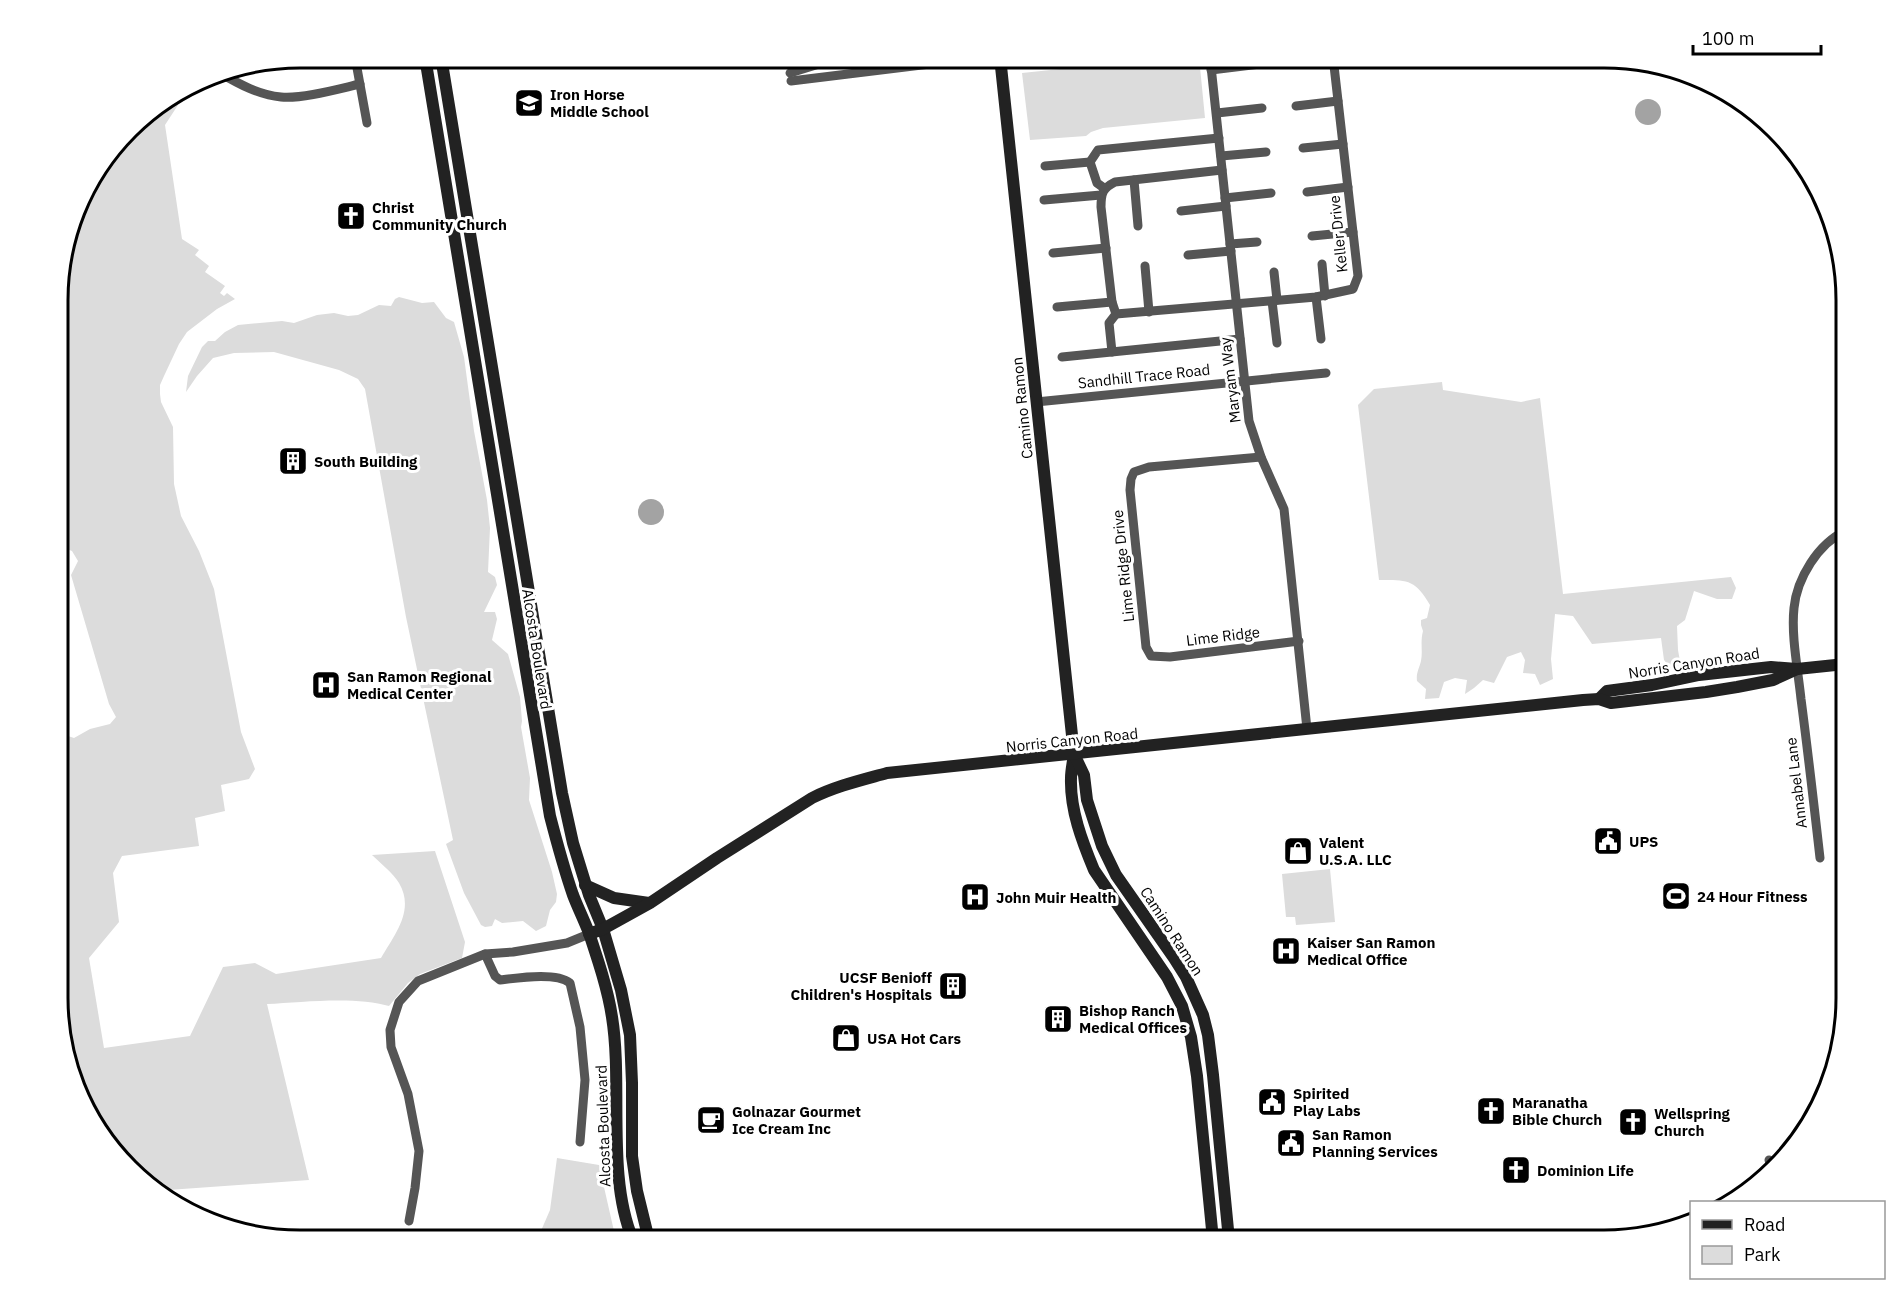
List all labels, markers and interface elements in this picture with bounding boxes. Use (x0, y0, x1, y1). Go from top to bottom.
scale bar (1693, 18, 1820, 56)
text: 100 m (1702, 27, 1754, 50)
place label: Iron Horse Middle School (550, 85, 649, 121)
school or university icon: Iron Horse Middle School (513, 87, 545, 119)
street label: Keller Drive (1324, 194, 1352, 274)
place label: Christ Community Church (372, 198, 507, 234)
church icon: Christ Community Church (335, 200, 367, 232)
street label: Maryam Way (1215, 335, 1245, 424)
street label: Camino Ramon (1007, 356, 1037, 460)
street label: Sandhill Trace Road (1077, 360, 1211, 392)
building icon: South Building (277, 445, 309, 477)
place label: South Building (314, 452, 418, 471)
street label: Lime Ridge Drive (1108, 509, 1138, 623)
street label: Alcosta Boulevard (518, 587, 556, 711)
street label: Lime Ridge (1185, 622, 1261, 650)
street label: Norris Canyon Road (1627, 643, 1761, 683)
place label: San Ramon Regional Medical Center (347, 667, 492, 703)
hospital icon: San Ramon Regional Medical Center (310, 669, 342, 701)
street label: Norris Canyon Road (1005, 724, 1139, 756)
street label: Annabel Lane (1781, 736, 1811, 830)
public building icon: UPS (1592, 825, 1624, 857)
place label: UPS (1629, 832, 1658, 851)
place label: Valent U.S.A. LLC (1319, 833, 1392, 869)
shop icon: Valent U.S.A. LLC (1282, 835, 1314, 867)
sports icon: 24 Hour Fitness (1660, 880, 1692, 912)
hospital icon: John Muir Health (959, 881, 991, 913)
street label: Camino Ramon (1136, 883, 1208, 979)
place label: 24 Hour Fitness (1697, 887, 1808, 906)
place label: John Muir Health (996, 888, 1116, 907)
place label: Kaiser San Ramon Medical Office (1307, 933, 1435, 969)
hospital icon: Kaiser San Ramon Medical Office (1270, 935, 1302, 967)
place label: UCSF Benioff Children's Hospitals (790, 968, 933, 1004)
building icon: UCSF Benioff Children's Hospitals (937, 970, 969, 1002)
place label: Bishop Ranch Medical Offices (1079, 1001, 1188, 1037)
building icon: Bishop Ranch Medical Offices (1042, 1003, 1074, 1035)
shop icon: USA Hot Cars (830, 1022, 862, 1054)
place label: USA Hot Cars (867, 1029, 961, 1048)
street label: Alcosta Boulevard (591, 1065, 615, 1187)
place label: Spirited Play Labs (1293, 1084, 1361, 1120)
public building icon: Spirited Play Labs (1256, 1086, 1288, 1118)
place label: Maranatha Bible Church (1512, 1093, 1602, 1129)
church icon: Maranatha Bible Church (1475, 1095, 1507, 1127)
place label: Golnazar Gourmet Ice Cream Inc (732, 1102, 861, 1138)
cafe icon: Golnazar Gourmet Ice Cream Inc (695, 1104, 727, 1136)
place label: Wellspring Church (1654, 1104, 1731, 1140)
church icon: Wellspring Church (1617, 1106, 1649, 1138)
place label: San Ramon Planning Services (1312, 1125, 1438, 1161)
public building icon: San Ramon Planning Services (1275, 1127, 1307, 1159)
church icon: Dominion Life (1500, 1154, 1532, 1186)
place label: Dominion Life (1537, 1161, 1634, 1180)
legend (1690, 1201, 1885, 1279)
text: Road (1744, 1213, 1785, 1236)
text: Park (1744, 1243, 1781, 1266)

